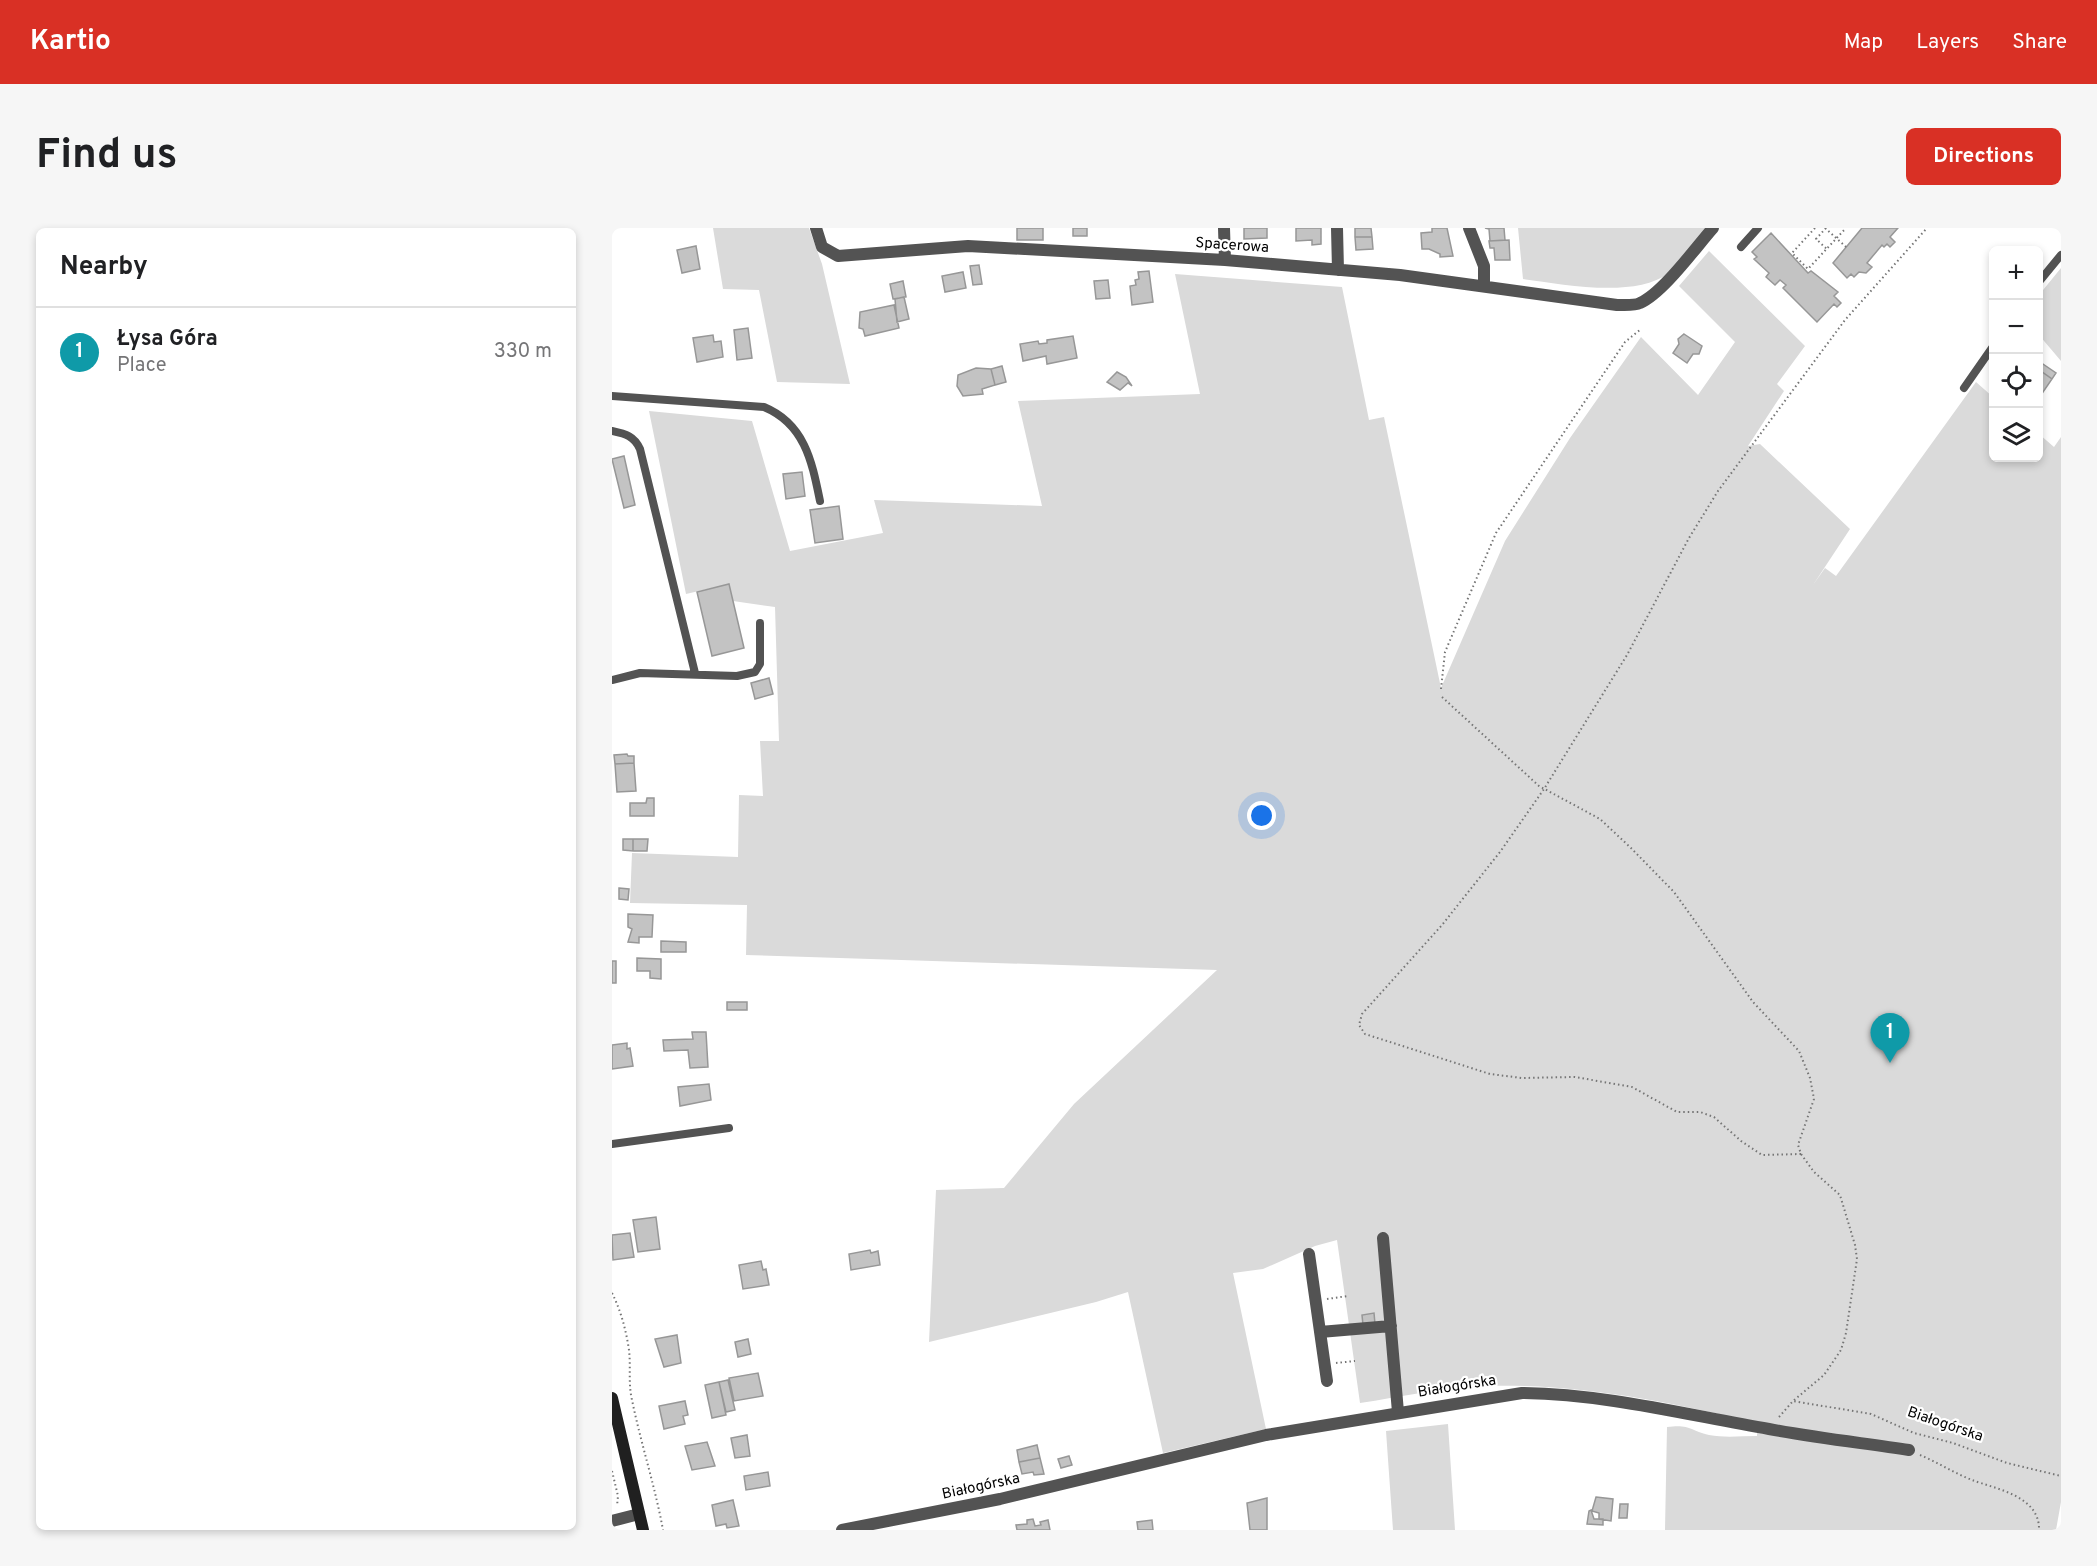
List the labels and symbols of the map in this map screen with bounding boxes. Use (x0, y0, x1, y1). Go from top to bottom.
street label: Spacerowa (1195, 234, 1269, 258)
your location (1247, 801, 1276, 830)
pin: 1 (1870, 1014, 1910, 1063)
street label: Białogórska (1416, 1371, 1498, 1403)
street label: Białogórska (1905, 1403, 1985, 1447)
street label: Białogórska (940, 1469, 1022, 1505)

